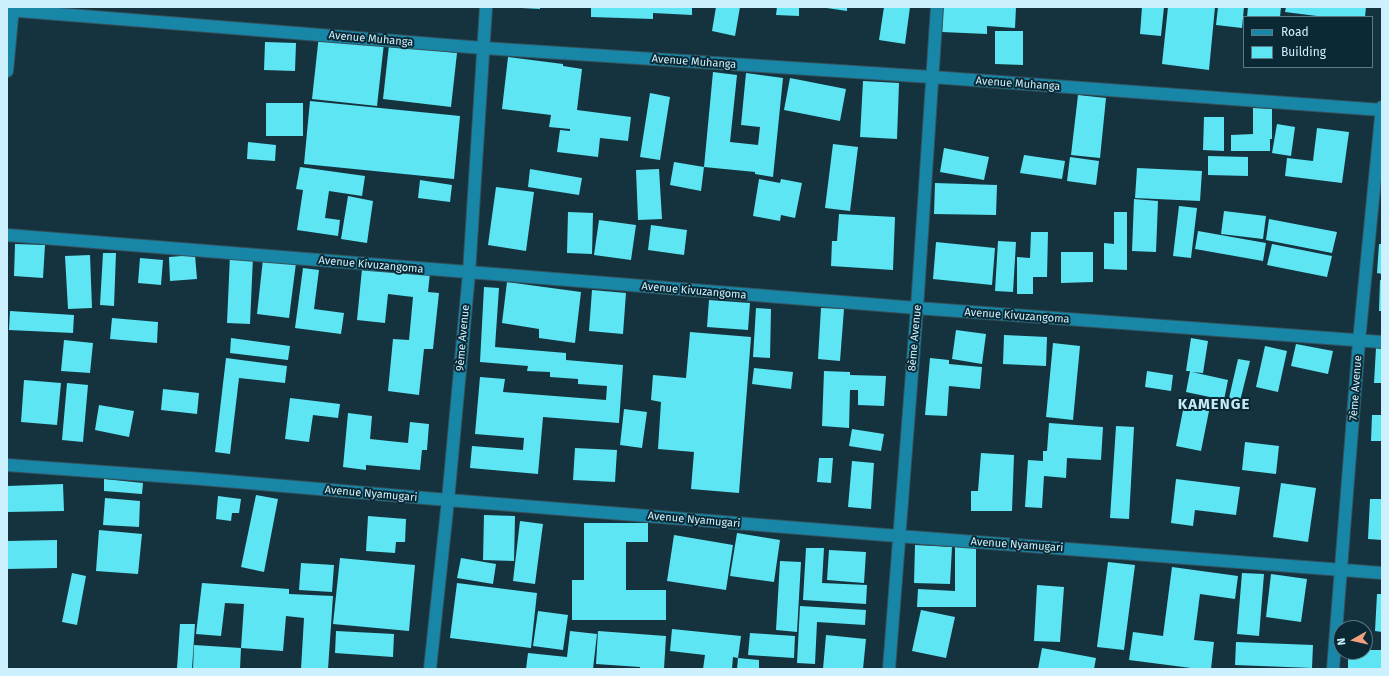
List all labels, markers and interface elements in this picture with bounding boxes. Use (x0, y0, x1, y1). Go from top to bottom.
legend (1243, 16, 1373, 68)
text: Road (1281, 25, 1309, 39)
street label: Avenue Muhanga (328, 29, 414, 49)
text: Building (1281, 45, 1326, 59)
street label: Avenue Muhanga (651, 52, 737, 72)
street label: Avenue Muhanga (975, 74, 1061, 94)
street label: Avenue Kivuzangoma (318, 254, 424, 276)
street label: Avenue Kivuzangoma (641, 280, 747, 302)
street label: 9ème Avenue (454, 304, 472, 372)
street label: 8ème Avenue (906, 304, 924, 372)
street label: Avenue Kivuzangoma (964, 306, 1070, 326)
street label: 7ème Avenue (1347, 355, 1365, 421)
district label: KAMENGE (1178, 396, 1250, 414)
street label: Avenue Nyamugari (324, 483, 418, 505)
street label: Avenue Nyamugari (647, 509, 741, 531)
street label: Avenue Nyamugari (970, 535, 1064, 555)
north arrow (1333, 620, 1373, 660)
text: N (1335, 637, 1349, 646)

